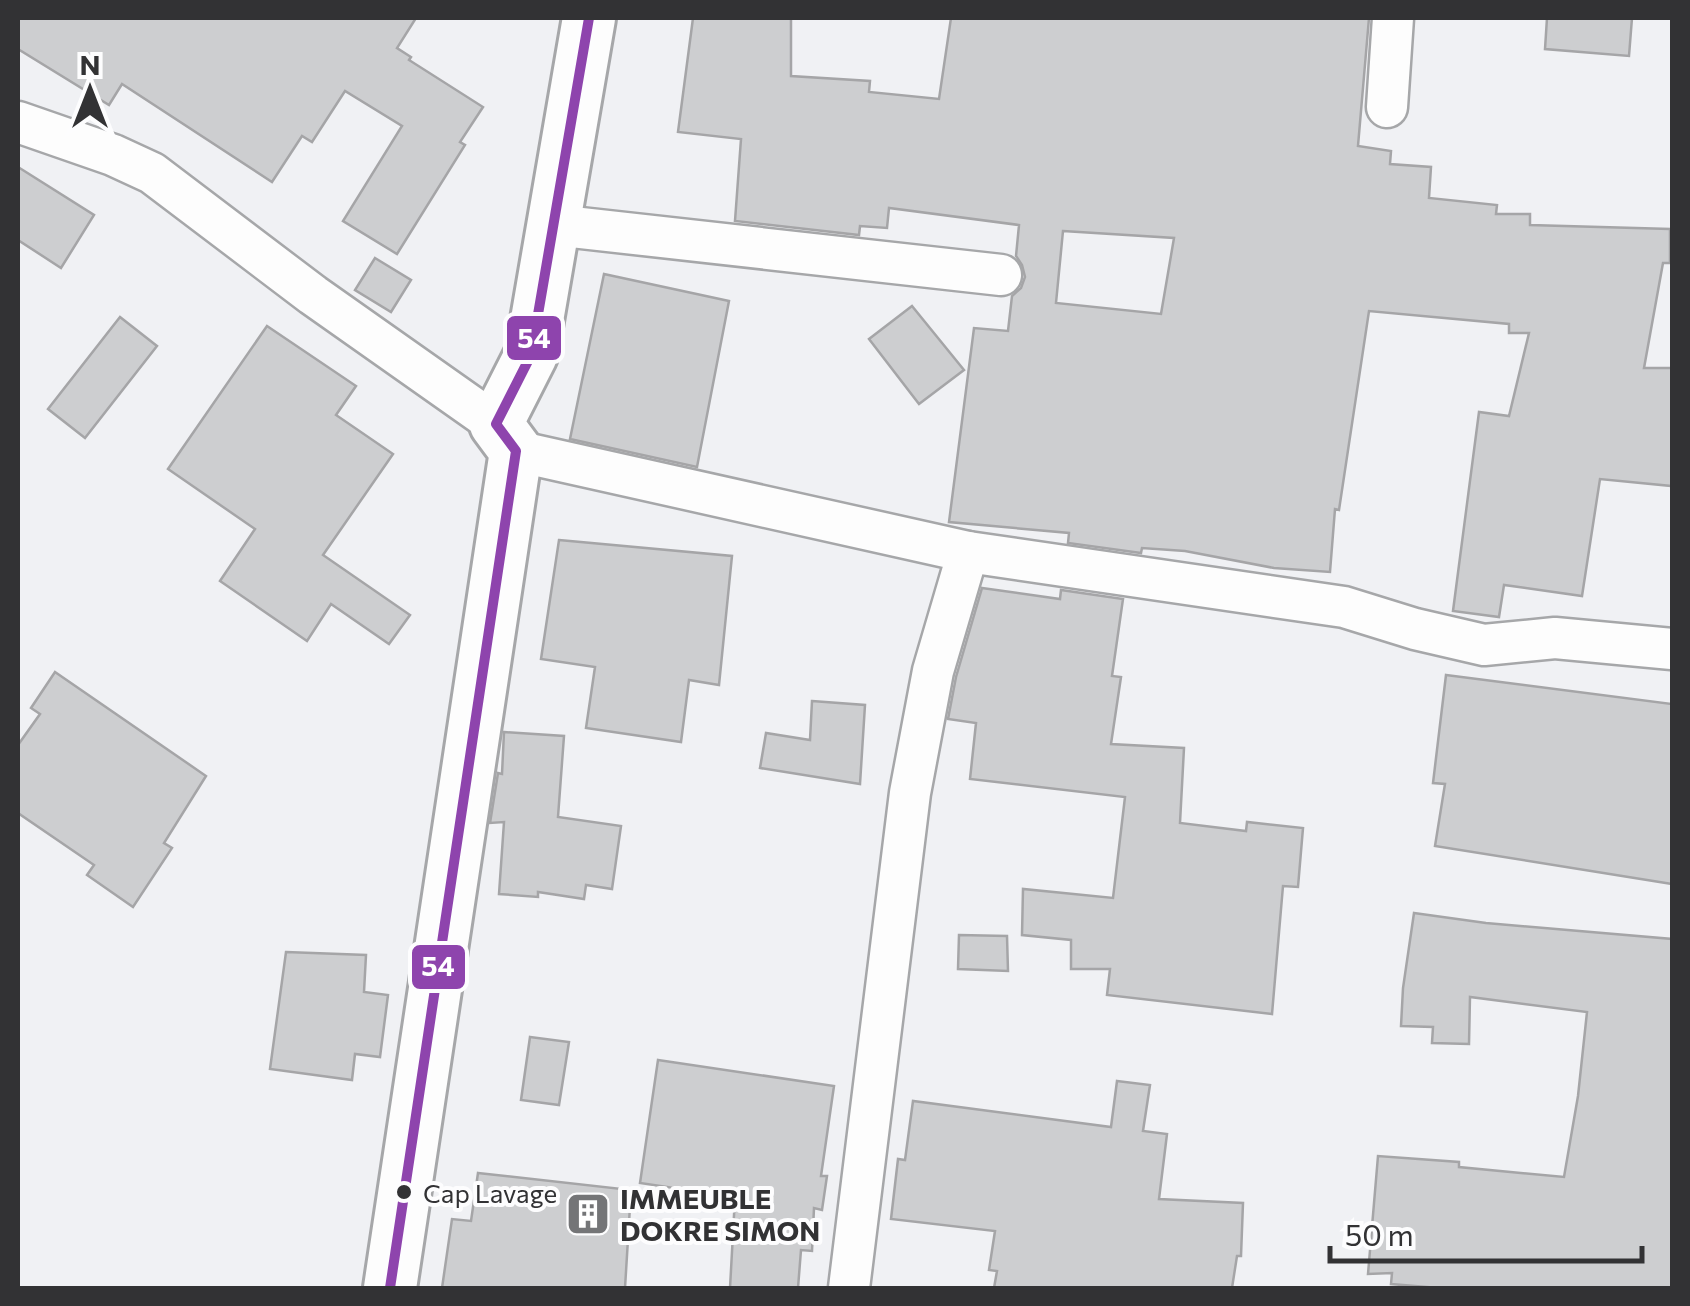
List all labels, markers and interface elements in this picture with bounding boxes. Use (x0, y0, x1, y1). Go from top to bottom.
north arrow (40, 40, 140, 140)
text: N (80, 47, 101, 81)
line badge: 54 (505, 314, 563, 362)
text: 54 (517, 320, 551, 354)
line badge: 54 (410, 943, 467, 991)
text: 54 (421, 948, 455, 982)
place label: Cap Lavage (423, 1177, 557, 1208)
place label: IMMEUBLE DOKRE SIMON (620, 1181, 820, 1247)
marker: Cap Lavage (394, 1182, 414, 1202)
building icon: IMMEUBLE DOKRE SIMON (565, 1191, 611, 1237)
scale bar (1330, 1201, 1642, 1263)
text: 50 m (1345, 1215, 1414, 1252)

